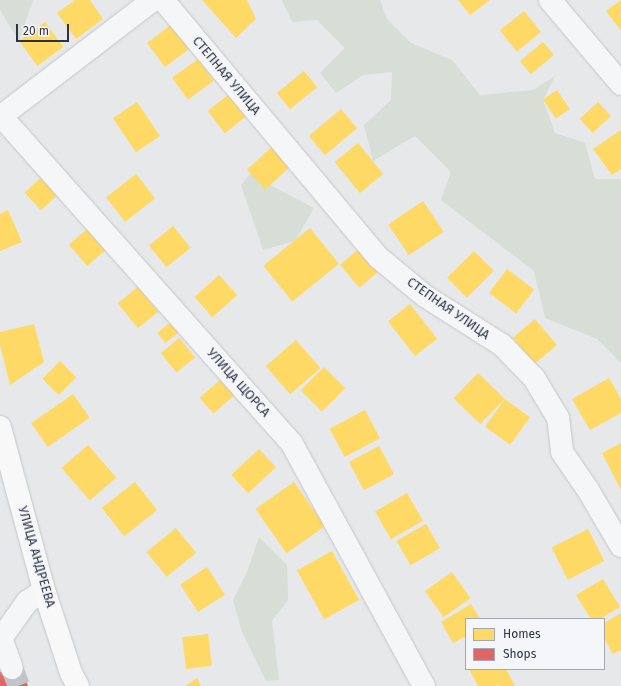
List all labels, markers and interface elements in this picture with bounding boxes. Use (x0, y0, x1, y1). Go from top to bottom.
scale bar (18, 16, 71, 42)
text: 20 m (23, 24, 49, 38)
street label: СТЕПНАЯ УЛИЦА (189, 34, 263, 118)
street label: СТЕПНАЯ УЛИЦА (404, 275, 492, 343)
street label: УЛИЦА ЩОРСА (203, 346, 273, 420)
street label: УЛИЦА АНДРЕЕВА (14, 505, 58, 609)
legend (465, 618, 605, 670)
text: Homes (503, 627, 541, 641)
text: Shops (503, 647, 536, 661)

